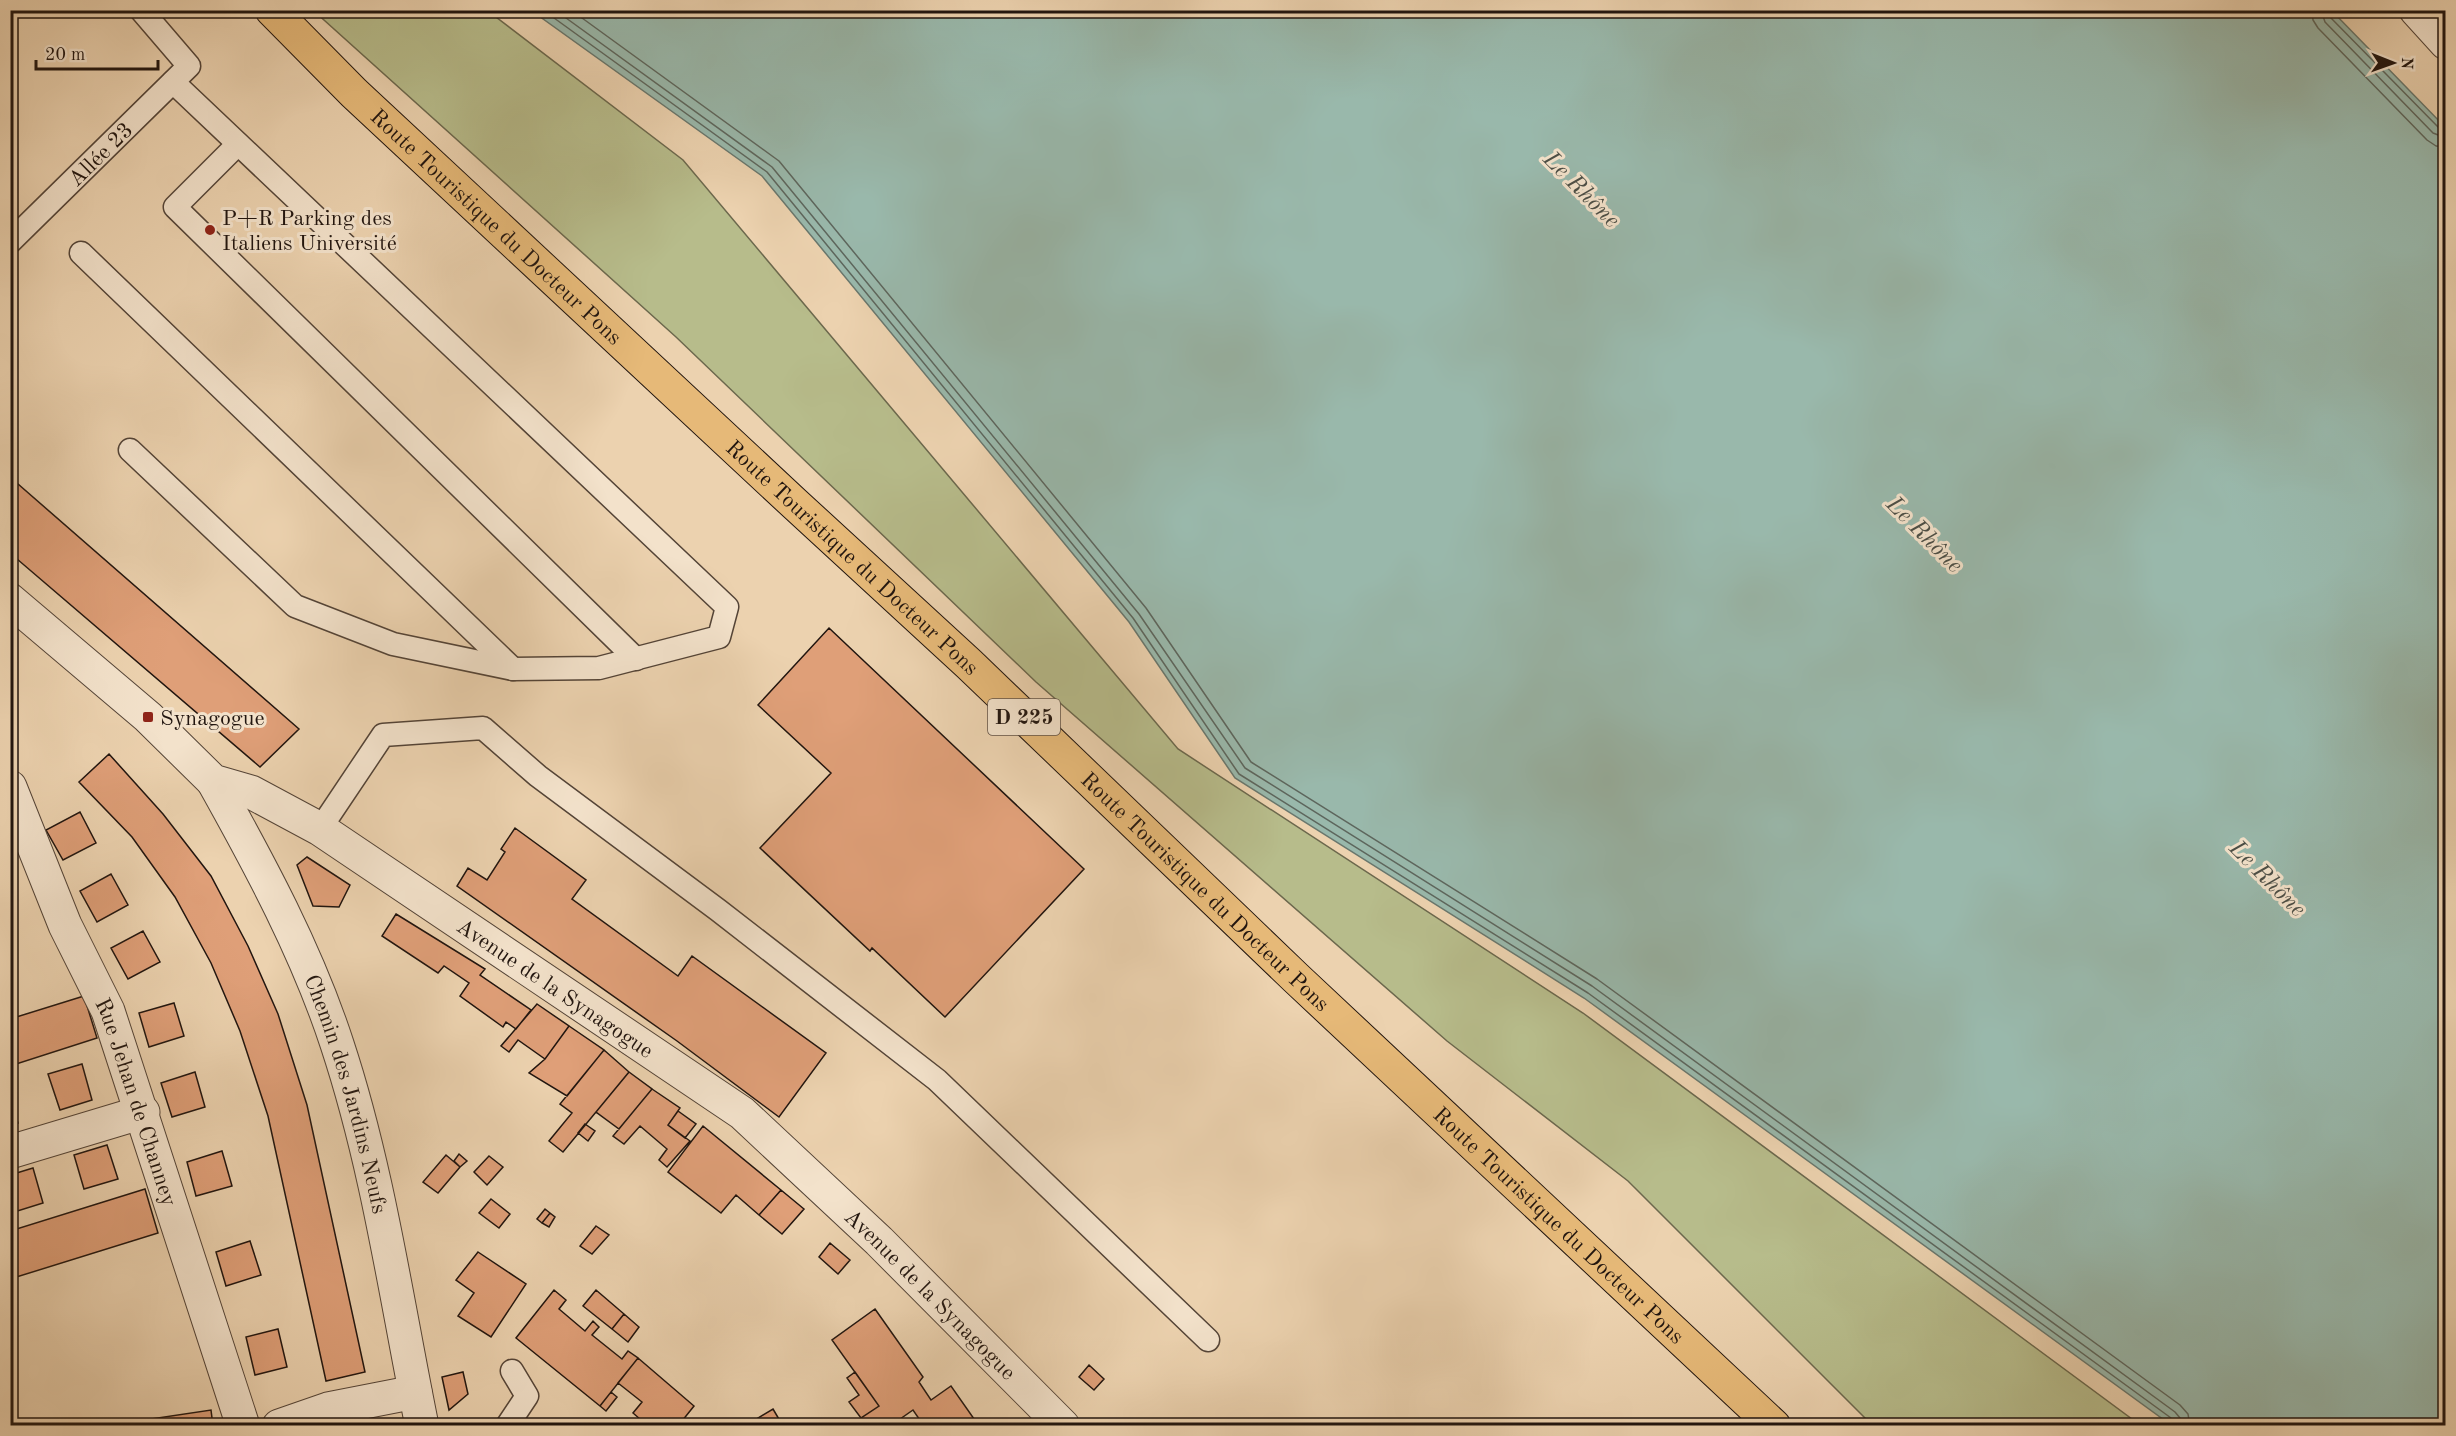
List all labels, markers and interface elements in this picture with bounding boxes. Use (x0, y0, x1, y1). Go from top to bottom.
scale bar (36, 33, 158, 71)
north arrow (2363, 33, 2423, 93)
text: 20 m (45, 46, 85, 64)
text: N (2398, 57, 2414, 70)
street label: Route Touristique du Docteur Pons (366, 105, 625, 350)
street label: Allée 23 (65, 119, 138, 191)
water label: Le Rhône (1537, 147, 1624, 233)
place label: P+R Parking des Italiens Université (222, 208, 397, 255)
marker: P+R Parking des Italiens Université (203, 223, 217, 237)
street label: Route Touristique du Docteur Pons (721, 437, 982, 680)
water label: Le Rhône (1880, 492, 1967, 578)
road number: D 225 (988, 699, 1060, 735)
place label: Synagogue (160, 708, 265, 730)
marker: Synagogue (141, 710, 155, 724)
street label: Route Touristique du Docteur Pons (1076, 769, 1333, 1016)
water label: Le Rhône (2223, 836, 2310, 922)
street label: Avenue de la Synagogue (452, 915, 657, 1063)
street label: Chemin des Jardins Neufs (299, 972, 390, 1216)
street label: Rue Jehan de Channey (90, 995, 180, 1209)
street label: Route Touristique du Docteur Pons (1428, 1104, 1687, 1349)
street label: Avenue de la Synagogue (840, 1206, 1019, 1385)

